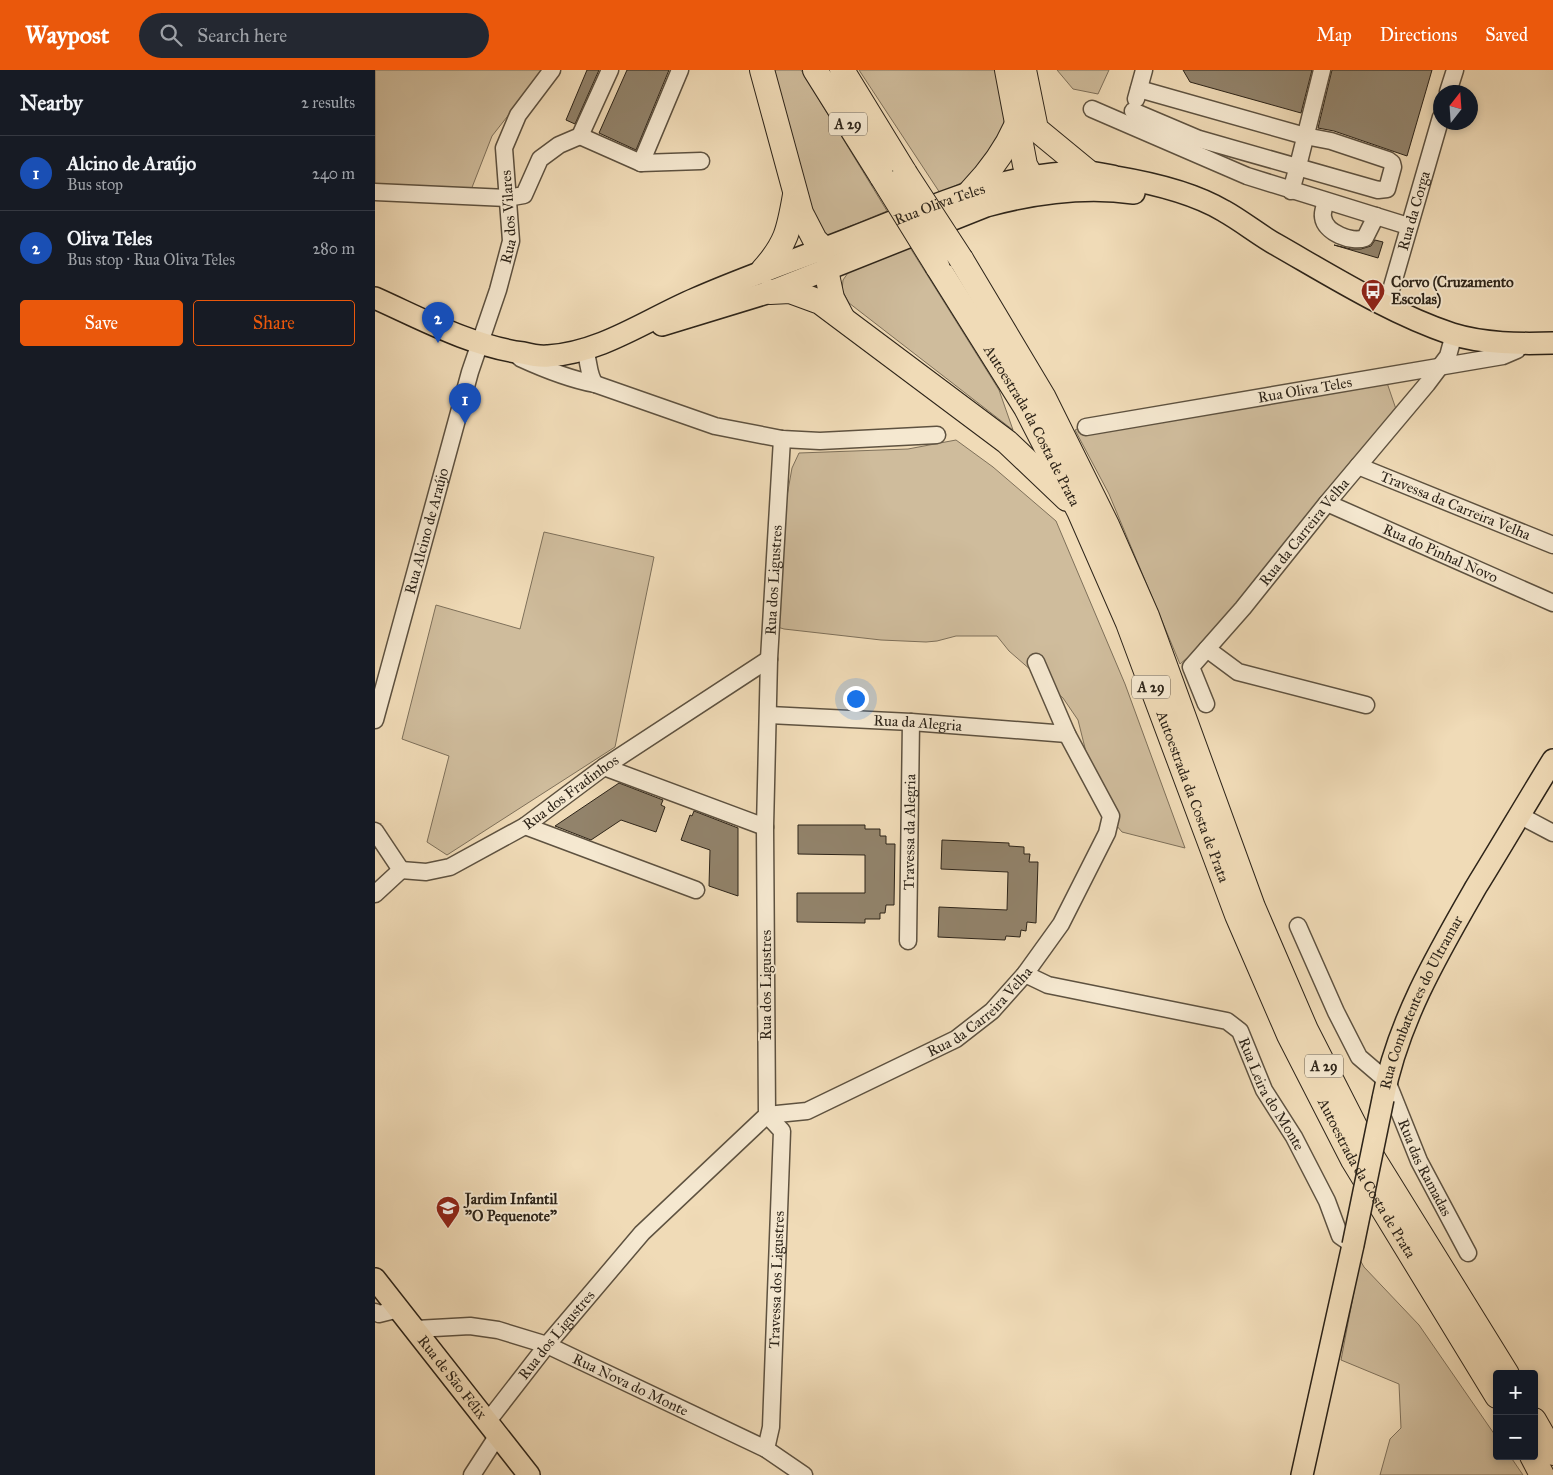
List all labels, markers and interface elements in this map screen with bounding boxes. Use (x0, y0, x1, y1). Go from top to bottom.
search box (139, 13, 489, 58)
text: Waypost (25, 20, 109, 50)
icon: search (157, 21, 185, 49)
text: Search here (197, 24, 287, 47)
text: Map (1316, 24, 1352, 46)
text: Directions (1380, 24, 1457, 46)
text: Saved (1485, 24, 1528, 46)
north arrow (1433, 85, 1478, 130)
text: Nearby (20, 90, 83, 116)
text: 2 results (301, 93, 355, 112)
road number: A 29 (829, 112, 867, 136)
text: Alcino de Araújo (67, 152, 196, 175)
text: 1 (33, 164, 39, 183)
text: 240 m (312, 164, 355, 183)
street label: Rua da Corga (1394, 168, 1434, 253)
street label: Rua dos Vilares (496, 170, 520, 266)
text: Bus stop (67, 175, 123, 194)
street label: Rua Oliva Teles (892, 179, 987, 229)
text: Oliva Teles (67, 227, 152, 250)
text: 2 (32, 239, 40, 258)
text: 280 m (312, 239, 355, 258)
text: Bus stop · Rua Oliva Teles (67, 250, 235, 269)
place label: Corvo (Cruzamento Escolas) (1391, 273, 1514, 309)
bus stop icon: Corvo (Cruzamento Escolas) (1360, 278, 1386, 312)
button: Save (20, 300, 183, 346)
button: Share (193, 300, 355, 346)
pin: 2 (422, 302, 454, 343)
street label: Autoestrada da Costa de Prata (979, 341, 1084, 510)
street label: Rua Oliva Teles (1256, 373, 1353, 407)
pin: 1 (449, 383, 481, 424)
street label: Rua Alcino de Araújo (401, 465, 453, 596)
street label: Travessa da Carreira Velha (1378, 467, 1534, 544)
street label: Rua da Carreira Velha (1255, 474, 1353, 589)
street label: Rua do Pinhal Novo (1380, 520, 1501, 587)
street label: Rua dos Ligustres (761, 525, 786, 636)
road number: A 29 (1132, 676, 1170, 698)
your location (843, 686, 869, 712)
street label: Autoestrada da Costa de Prata (1152, 707, 1233, 885)
street label: Rua da Alegria (873, 711, 963, 735)
street label: Rua dos Fradinhos (519, 751, 622, 833)
street label: Travessa da Alegria (900, 773, 919, 890)
street label: Rua Combatentes do Ultramar (1376, 912, 1467, 1091)
street label: Rua dos Ligustres (757, 930, 775, 1040)
street label: Rua da Carreira Velha (924, 963, 1037, 1061)
street label: Rua Leira do Monte (1235, 1035, 1308, 1154)
road number: A 29 (1305, 1054, 1343, 1078)
street label: Autoestrada da Costa de Prata (1313, 1094, 1420, 1262)
street label: Rua das Ramadas (1394, 1116, 1456, 1219)
place label: Jardim Infantil "O Pequenote" (463, 1190, 559, 1226)
school or university icon: Jardim Infantil "O Pequenote" (435, 1195, 461, 1229)
street label: Travessa dos Ligustres (765, 1210, 788, 1349)
street label: Rua dos Ligustres (514, 1287, 598, 1383)
street label: Rua de São Félix (414, 1332, 491, 1423)
street label: Rua Nova do Monte (570, 1350, 691, 1420)
map controls (1493, 1370, 1538, 1460)
button: + (1493, 1370, 1538, 1415)
button: − (1493, 1415, 1538, 1460)

